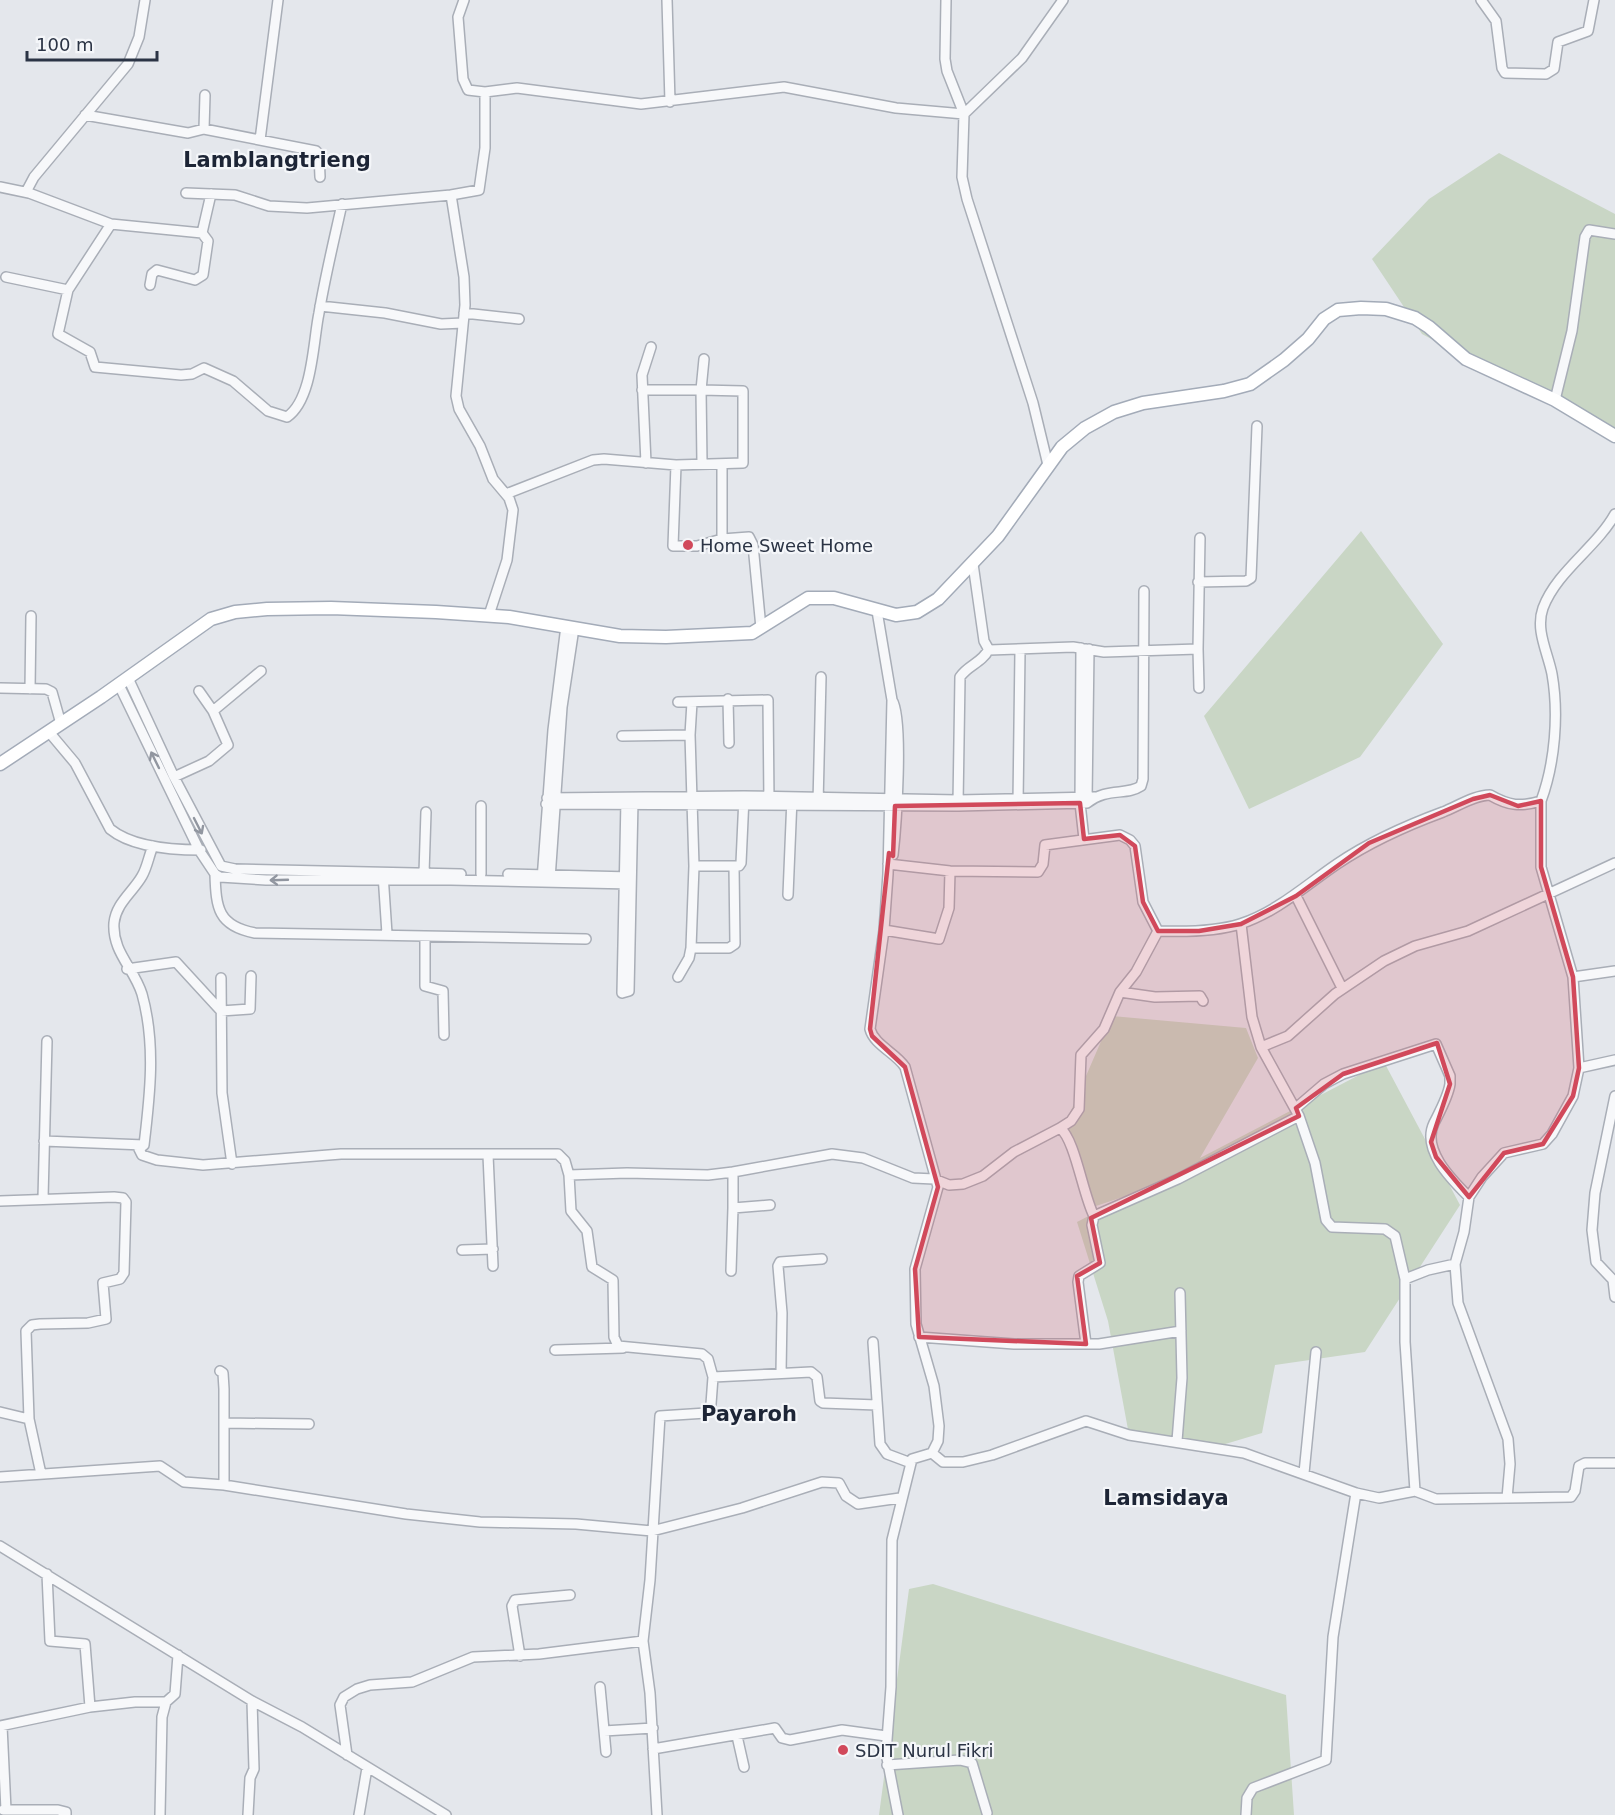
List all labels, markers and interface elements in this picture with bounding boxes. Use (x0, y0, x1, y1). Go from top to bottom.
scale bar (27, 24, 158, 62)
text: 100 m (36, 34, 94, 55)
district label: Lamblangtrieng (183, 148, 371, 172)
place label: Home Sweet Home (700, 535, 873, 556)
marker: Home Sweet Home (681, 538, 695, 552)
one-way arrow (148, 751, 160, 769)
one-way arrow (192, 817, 204, 834)
one-way arrow (269, 874, 289, 886)
district label: Payaroh (701, 1402, 797, 1426)
district label: Lamsidaya (1103, 1486, 1229, 1510)
place label: SDIT Nurul Fikri (855, 1740, 994, 1761)
marker: SDIT Nurul Fikri (836, 1743, 850, 1757)

